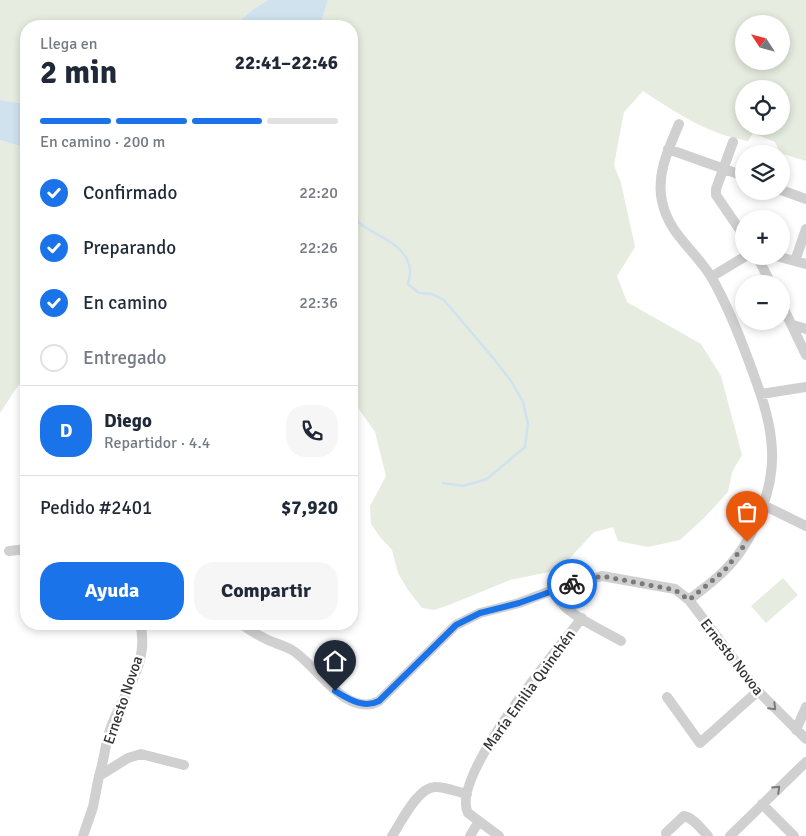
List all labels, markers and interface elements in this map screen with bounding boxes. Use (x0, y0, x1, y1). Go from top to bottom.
north arrow (735, 15, 790, 70)
map controls (735, 15, 790, 330)
text: Llega en (40, 34, 98, 54)
text: 22:41–22:46 (235, 51, 338, 75)
text: 2 min (40, 53, 117, 92)
button: locate (735, 80, 790, 135)
text: En camino · 200 m (40, 132, 165, 152)
button: layers (735, 145, 790, 200)
icon: check (40, 179, 68, 207)
text: Confirmado (83, 181, 177, 205)
text: 22:20 (299, 183, 338, 203)
button: + (735, 210, 790, 265)
icon: check (40, 234, 68, 262)
text: Preparando (83, 236, 176, 260)
text: 22:26 (299, 238, 338, 258)
button: − (735, 275, 790, 330)
icon: check (40, 289, 68, 317)
text: En camino (83, 291, 167, 315)
text: 22:36 (299, 293, 338, 313)
text: Entregado (83, 346, 166, 370)
button: phone (286, 405, 338, 457)
text: Diego (104, 409, 152, 433)
text: D (60, 419, 72, 443)
text: Repartidor · 4.4 (104, 433, 210, 453)
pin (726, 491, 768, 542)
text: Pedido #2401 (40, 496, 152, 520)
text: $7,920 (281, 496, 338, 520)
icon: bag (733, 498, 761, 526)
courier (547, 559, 597, 609)
button: Ayuda (40, 562, 184, 620)
button: Compartir (194, 562, 338, 620)
icon: bike (558, 570, 586, 598)
street label: Ernesto Novoa (696, 615, 768, 699)
street label: María Emilia Quinchén (479, 626, 579, 754)
pin (314, 640, 356, 691)
icon: home (321, 647, 349, 675)
street label: Ernesto Novoa (99, 653, 147, 747)
one-way arrow (767, 701, 776, 710)
one-way arrow (771, 786, 780, 795)

